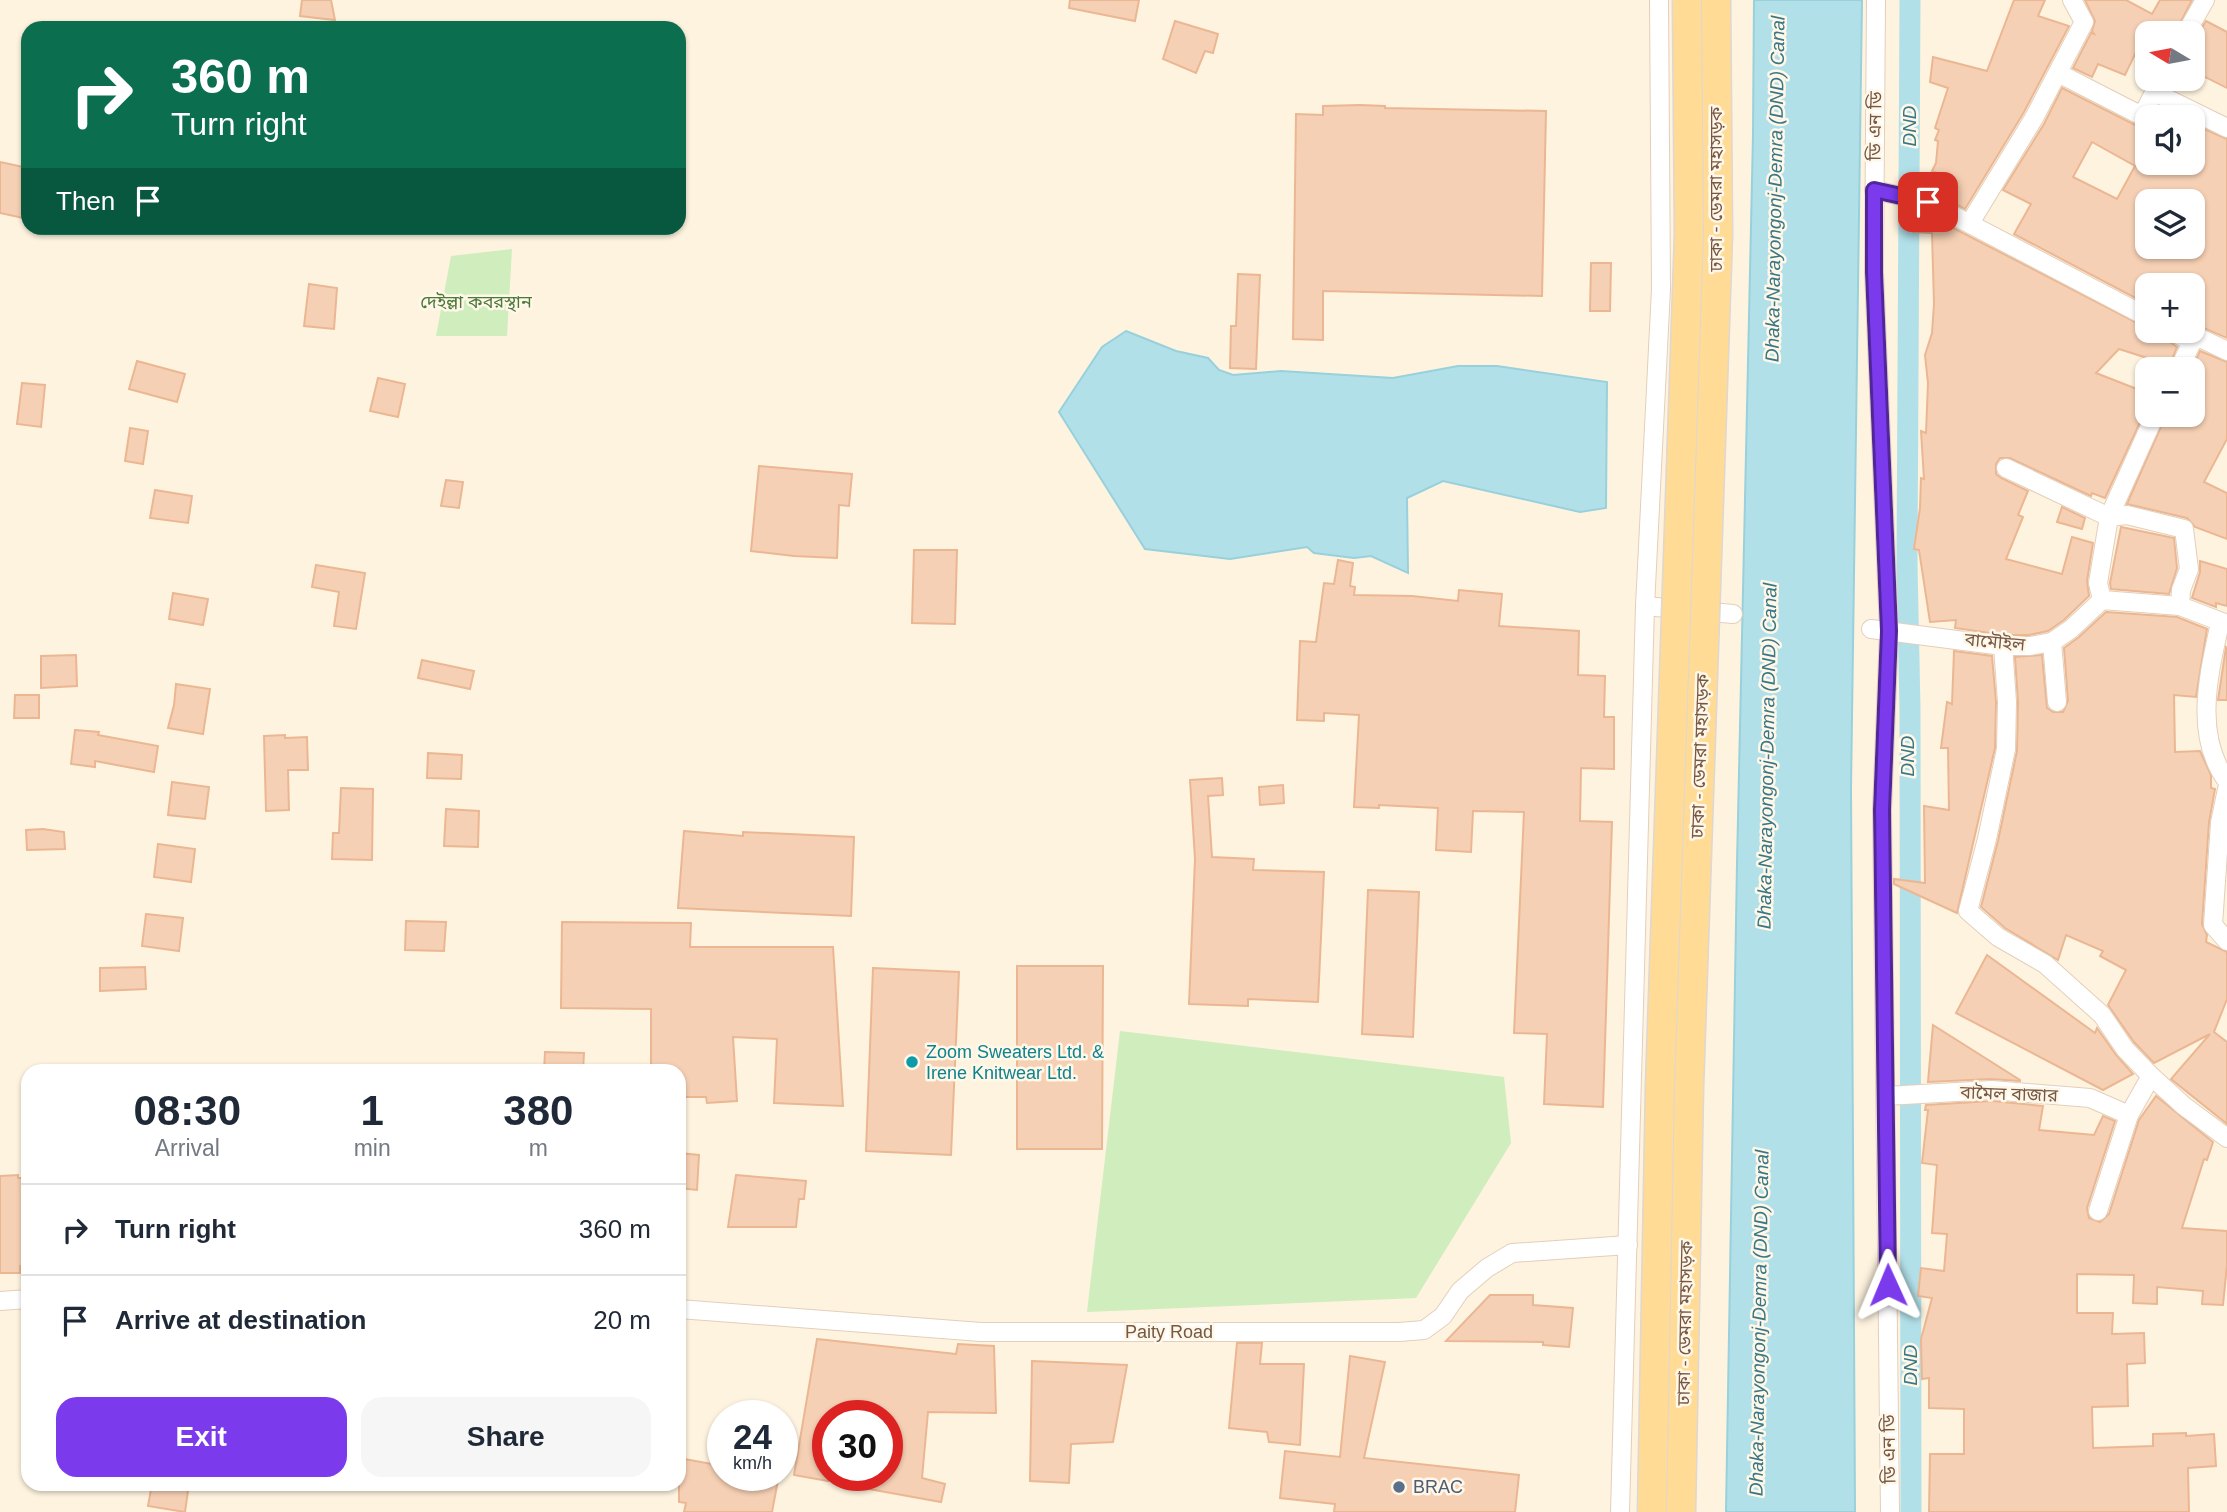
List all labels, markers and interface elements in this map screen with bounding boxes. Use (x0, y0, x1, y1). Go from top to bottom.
water label: Dhaka-Narayongonj-Demra (DND) Canal (1761, 15, 1789, 362)
north arrow (2135, 21, 2205, 91)
map controls (2135, 21, 2205, 427)
icon: right (56, 49, 147, 140)
text: 360 m (171, 49, 310, 103)
street label: ডি এন ডি (1864, 91, 1886, 162)
water label: DND (1899, 105, 1920, 147)
button: sound (2135, 105, 2205, 175)
text: Turn right (171, 106, 307, 142)
street label: ঢাকা - ডেমরা মহাসড়ক (1706, 106, 1726, 272)
pin (1898, 172, 1958, 232)
icon: arrive (129, 182, 167, 220)
icon: arrive (1909, 183, 1947, 221)
text: Then (56, 186, 115, 216)
button: layers (2135, 189, 2205, 259)
button: + (2135, 273, 2205, 343)
park label: দেইল্লা কবরস্থান (420, 292, 533, 312)
button: − (2135, 357, 2205, 427)
water label: Dhaka-Narayongonj-Demra (DND) Canal (1753, 582, 1781, 929)
street label: বামৌইল (1963, 629, 2027, 655)
street label: ঢাকা - ডেমরা মহাসড়ক (1687, 673, 1713, 840)
water label: DND (1897, 735, 1918, 777)
place label: Zoom Sweaters Ltd. & Irene Knitwear Ltd. (926, 1042, 1104, 1083)
marker: Zoom Sweaters Ltd. & Irene Knitwear Ltd. (904, 1054, 920, 1070)
street label: বামৈল বাজার (1959, 1082, 2058, 1106)
text: 08:30 (134, 1087, 241, 1134)
text: 1 (360, 1087, 384, 1134)
text: 380 (503, 1087, 573, 1134)
text: Arrival (155, 1135, 220, 1161)
text: min (354, 1135, 391, 1161)
text: m (529, 1135, 548, 1161)
water label: Dhaka-Narayongonj-Demra (DND) Canal (1745, 1149, 1773, 1496)
icon: right (56, 1211, 94, 1249)
text: Turn right (115, 1214, 236, 1244)
text: 360 m (579, 1214, 651, 1244)
street label: ঢাকা - ডেমরা মহাসড়ক (1674, 1240, 1696, 1407)
position arrow (1851, 1248, 1925, 1322)
icon: arrive (56, 1302, 94, 1340)
text: Arrive at destination (115, 1305, 366, 1335)
text: 20 m (593, 1305, 651, 1335)
street label: Paity Road (1125, 1322, 1213, 1342)
water label: DND (1900, 1344, 1921, 1386)
button: Exit (56, 1397, 347, 1477)
button: Share (361, 1397, 651, 1477)
speed limit sign: 30 (812, 1400, 903, 1491)
street label: ডি এন ডি (1878, 1414, 1900, 1485)
text: 24 (733, 1417, 772, 1456)
text: km/h (733, 1453, 772, 1473)
place label: BRAC (1413, 1477, 1463, 1497)
marker: BRAC (1391, 1479, 1407, 1495)

